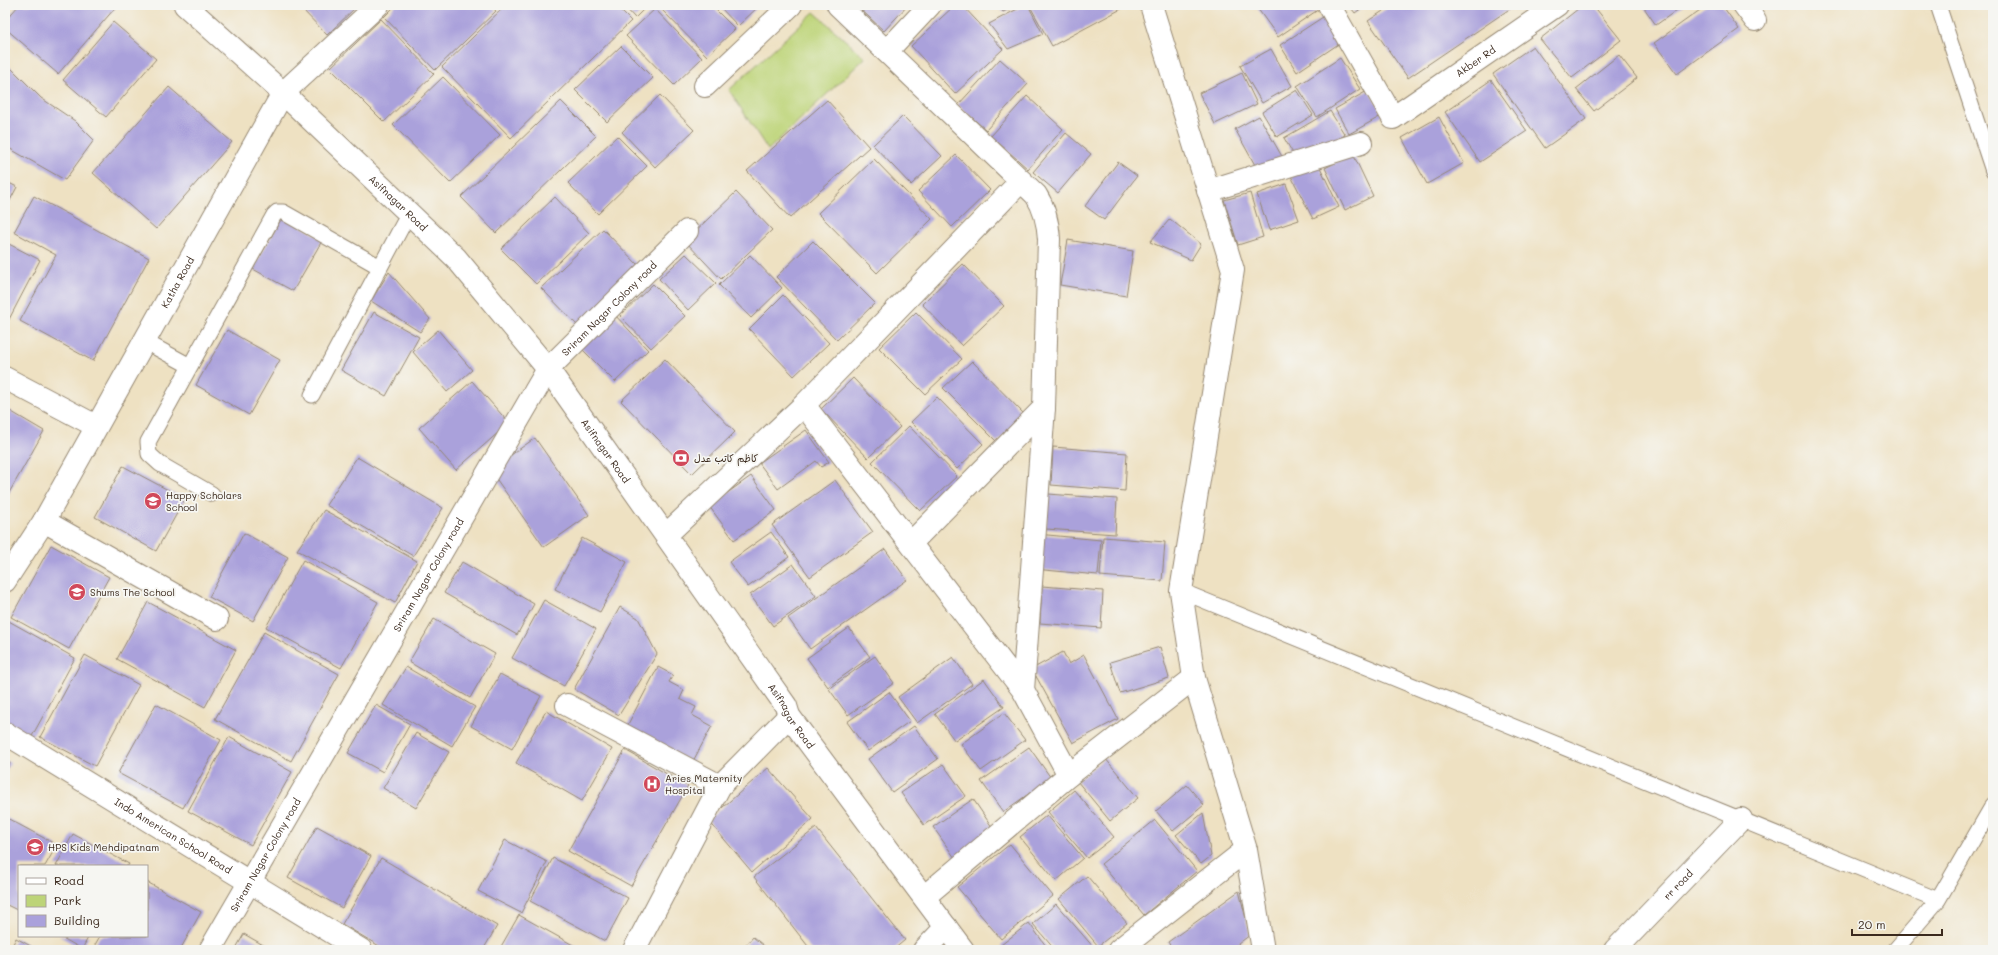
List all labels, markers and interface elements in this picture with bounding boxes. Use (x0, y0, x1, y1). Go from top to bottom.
street label: Akber Rd (1453, 42, 1498, 80)
street label: Asifnagar Road (366, 172, 431, 234)
street label: Katha Road (157, 254, 197, 310)
street label: Sriram Nagar Colony road (558, 258, 660, 359)
street label: Asifnagar Road (578, 416, 633, 486)
bank icon: كاظم كاتب عدل (671, 448, 691, 468)
place label: كاظم كاتب عدل (694, 451, 758, 466)
place label: Happy Scholars School (166, 488, 242, 514)
school or university icon: Happy Scholars School (143, 491, 163, 511)
street label: Sriram Nagar Colony road (390, 516, 467, 634)
school or university icon: Shums The School (67, 582, 87, 602)
place label: Shums The School (90, 585, 175, 599)
street label: Asifnagar Road (765, 680, 818, 751)
place label: Aries Maternity Hospital (665, 771, 742, 797)
hospital icon: Aries Maternity Hospital (642, 774, 662, 794)
street label: Indo American School Road (112, 794, 235, 877)
street label: Sriram Nagar Colony road (227, 796, 304, 914)
school or university icon: HPS Kids Mehdipatnam (25, 837, 45, 857)
place label: HPS Kids Mehdipatnam (48, 840, 159, 854)
legend (18, 865, 148, 937)
street label: rr road (1660, 866, 1696, 903)
text: Road (54, 872, 84, 888)
text: Park (54, 892, 81, 908)
scale bar (1852, 911, 1942, 937)
text: Building (54, 912, 100, 928)
text: 20 m (1858, 916, 1886, 932)

